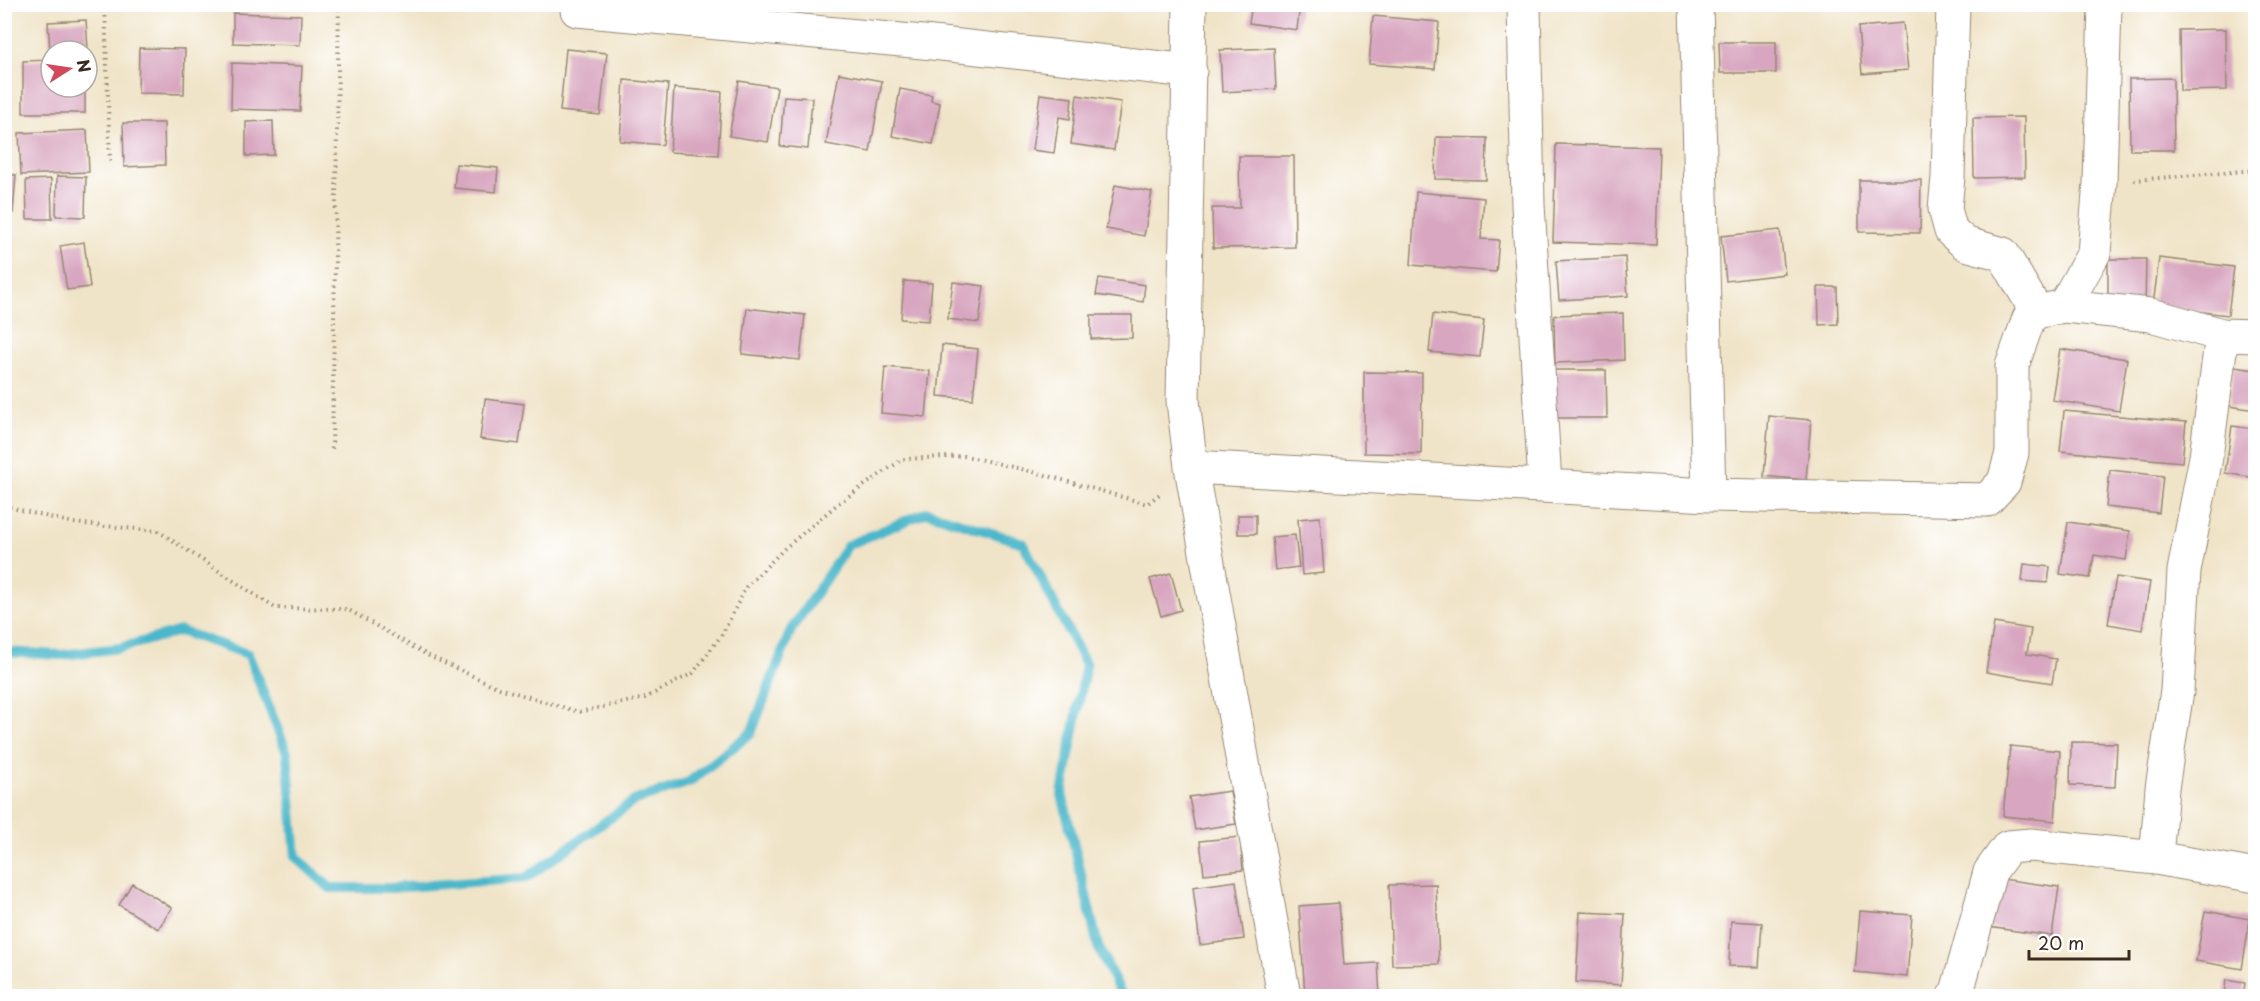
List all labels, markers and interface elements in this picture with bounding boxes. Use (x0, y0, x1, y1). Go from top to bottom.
north arrow (39, 39, 99, 99)
text: N (72, 57, 98, 74)
scale bar (2029, 923, 2130, 961)
text: 20 m (2038, 929, 2084, 956)

